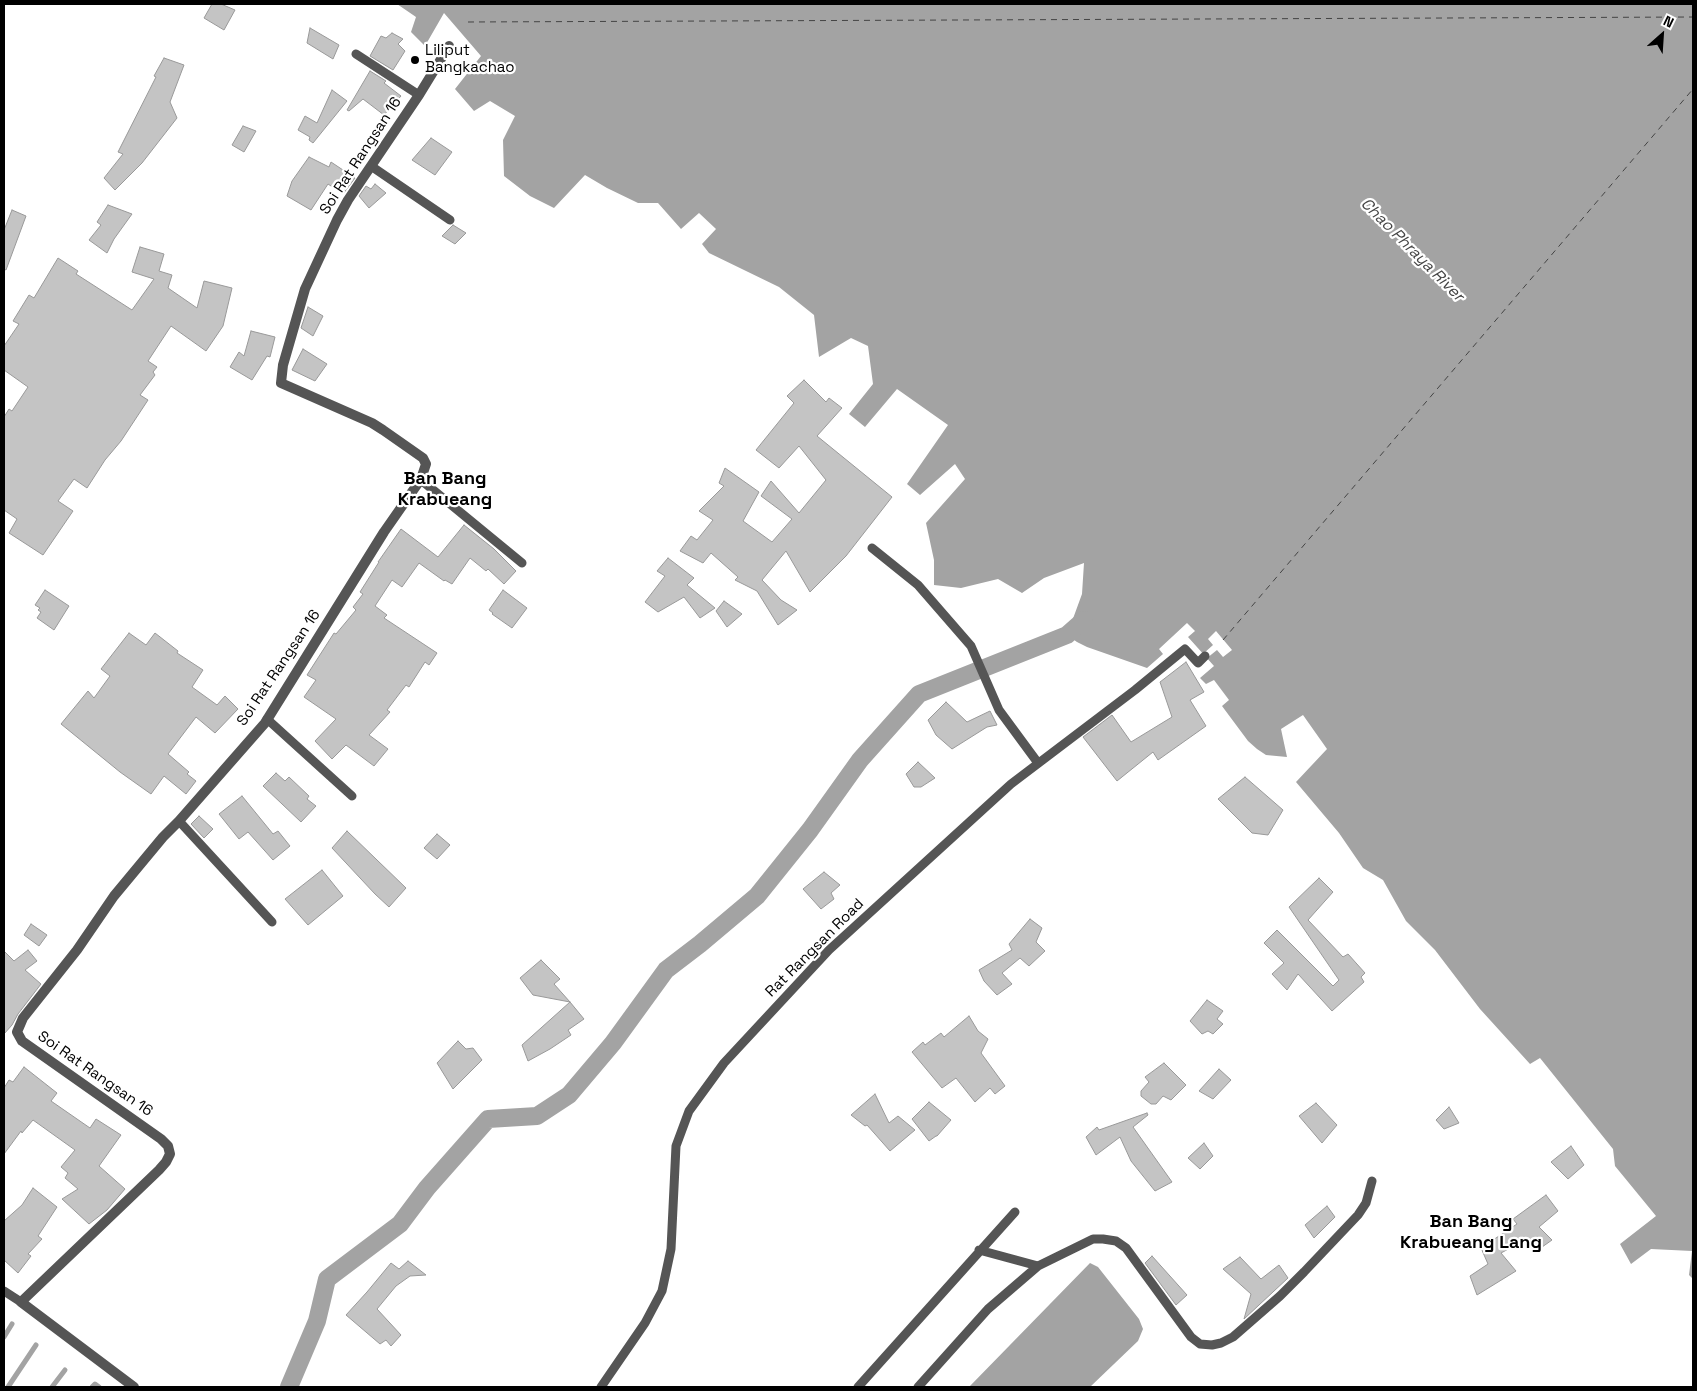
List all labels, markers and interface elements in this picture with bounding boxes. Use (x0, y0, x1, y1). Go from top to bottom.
north arrow (1637, 10, 1687, 60)
text: N (1660, 11, 1677, 32)
place label: Liliput Bangkachao (425, 42, 515, 77)
marker: Liliput Bangkachao (409, 54, 421, 66)
street label: Soi Rat Rangsan 16 (316, 94, 406, 218)
water label: Chao Phraya River (1356, 194, 1468, 306)
district label: Ban Bang Krabueang (398, 468, 492, 510)
street label: Soi Rat Rangsan 16 (233, 606, 325, 730)
street label: Rat Rangsan Road (762, 895, 868, 1001)
street label: Soi Rat Rangsan 16 (34, 1028, 156, 1120)
district label: Ban Bang Krabueang Lang (1400, 1211, 1542, 1254)

